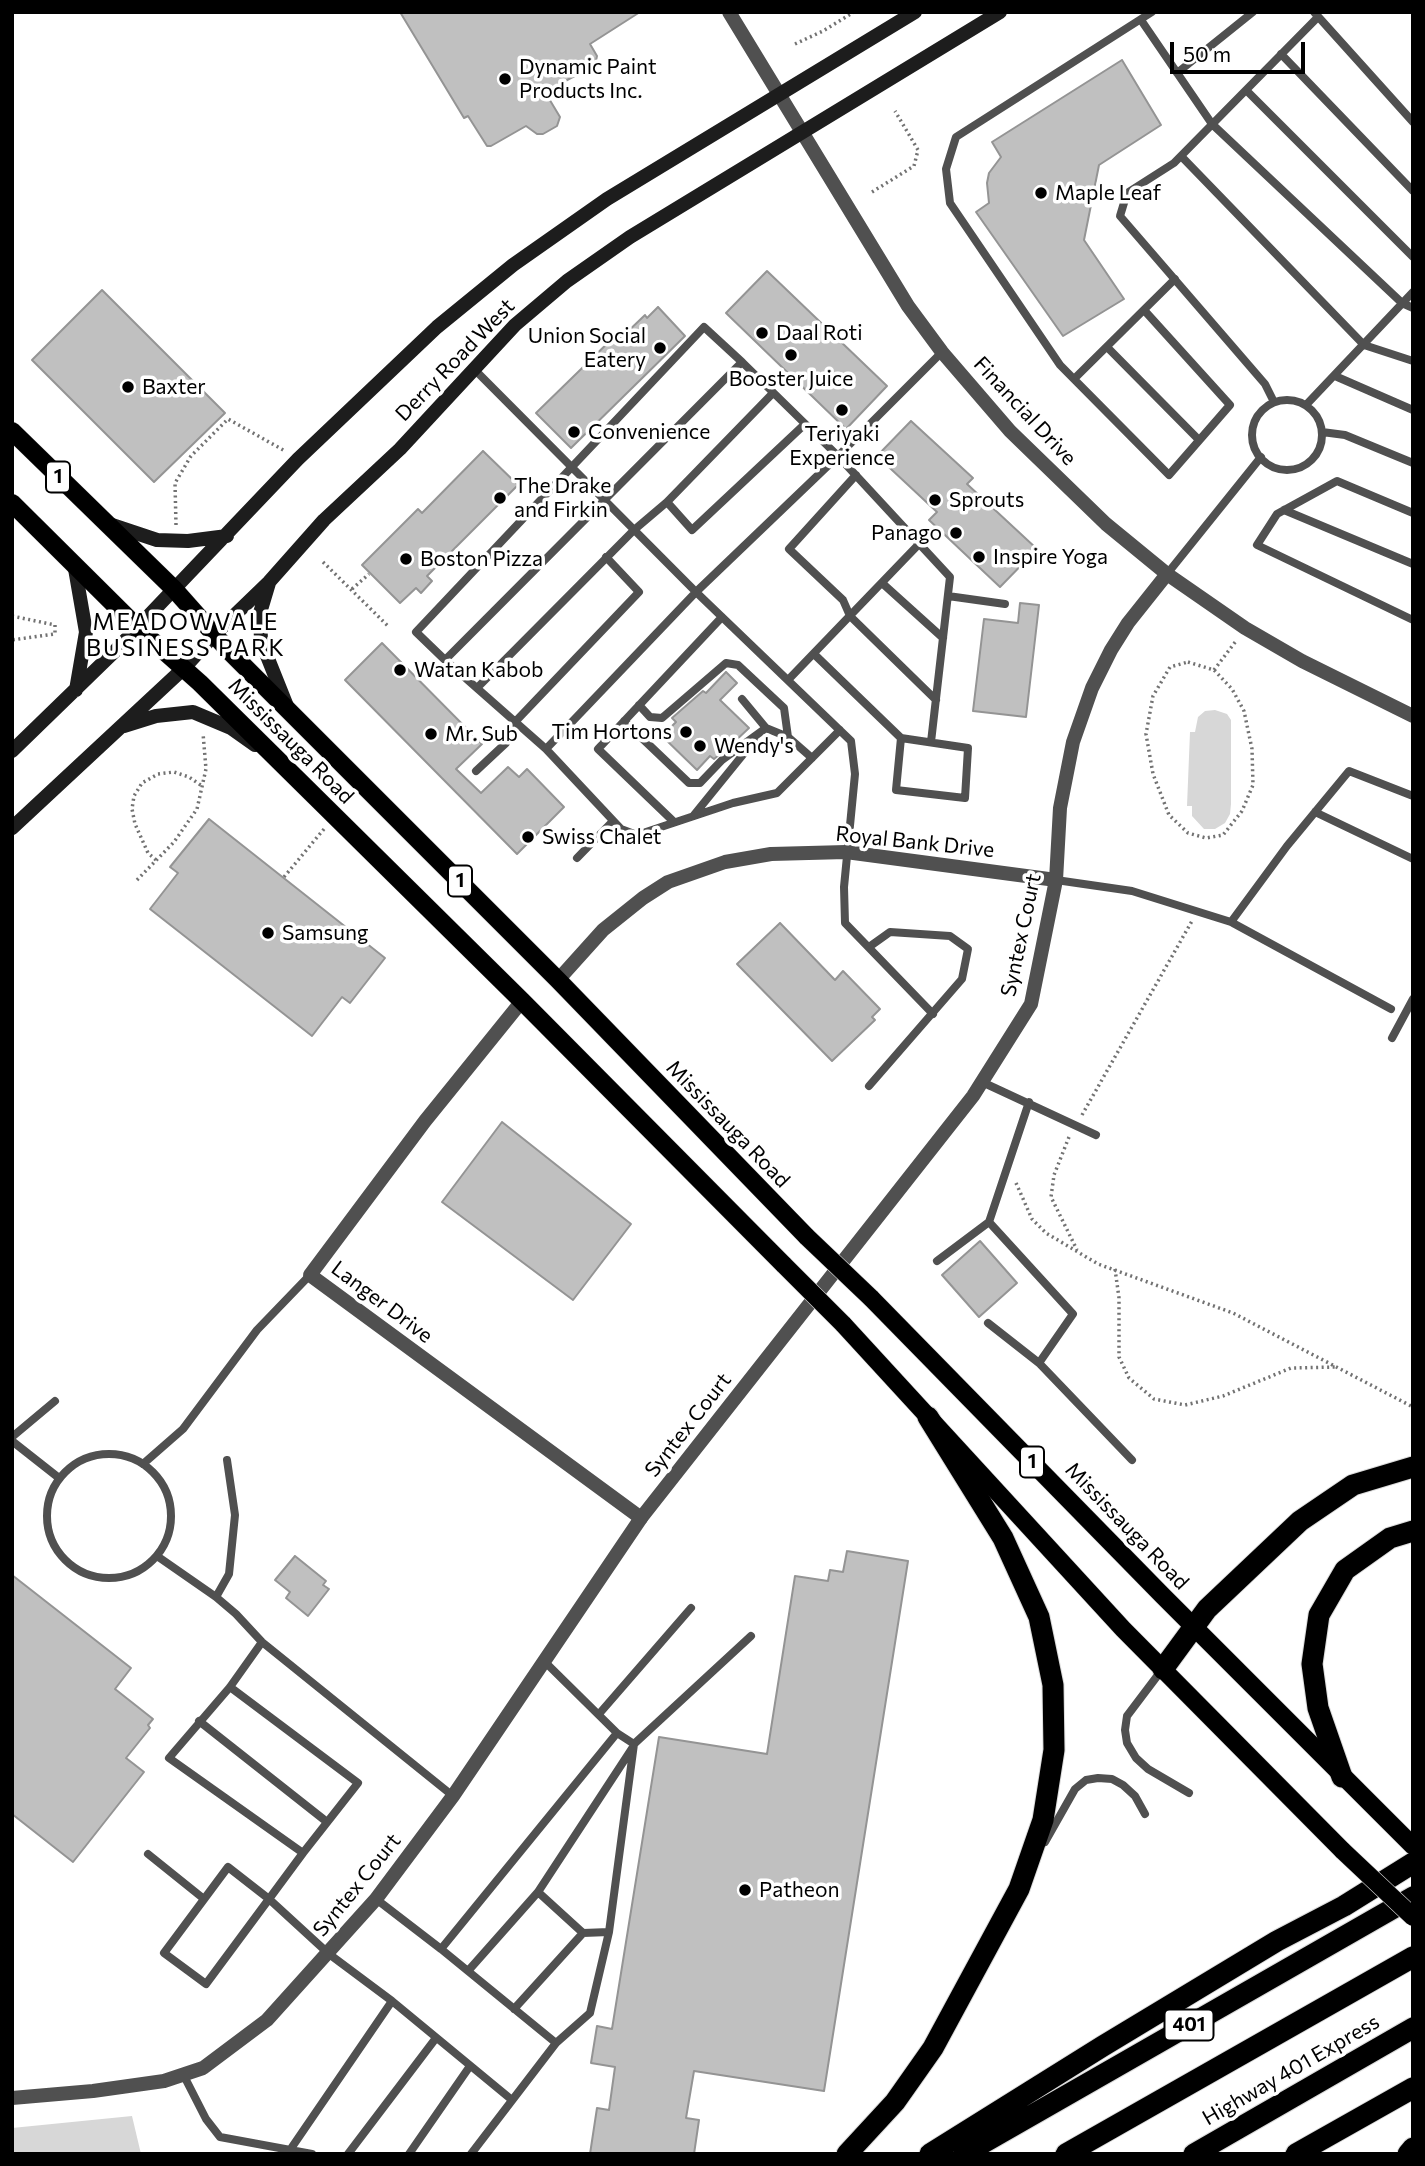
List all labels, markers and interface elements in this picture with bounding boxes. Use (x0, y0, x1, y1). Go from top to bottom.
scale bar (1173, 28, 1308, 72)
text: 50 m (1183, 41, 1231, 66)
place label: Dynamic Paint Products Inc. (519, 54, 657, 104)
marker: Dynamic Paint Products Inc. (497, 71, 513, 87)
place label: Maple Leaf (1055, 180, 1161, 206)
marker: Maple Leaf (1033, 185, 1049, 201)
street label: Derry Road West (390, 294, 520, 426)
place label: Daal Roti (776, 320, 863, 346)
place label: Union Social Eatery (528, 323, 646, 373)
marker: Daal Roti (754, 325, 770, 341)
marker: Union Social Eatery (652, 340, 668, 356)
marker: Booster Juice (783, 347, 799, 363)
street label: Financial Drive (968, 351, 1082, 471)
place label: Booster Juice (729, 366, 853, 392)
place label: Baxter (142, 374, 206, 400)
marker: Baxter (120, 379, 136, 395)
marker: Teriyaki Experience (834, 402, 850, 418)
place label: Convenience (588, 419, 710, 445)
place label: Teriyaki Experience (789, 421, 895, 471)
marker: Convenience (566, 424, 582, 440)
road number: 1 (46, 462, 70, 492)
place label: The Drake and Firkin (514, 473, 611, 523)
place label: Sprouts (949, 487, 1024, 513)
marker: The Drake and Firkin (492, 490, 508, 506)
marker: Sprouts (927, 492, 943, 508)
place label: Panago (871, 520, 942, 546)
marker: Panago (948, 525, 964, 541)
place label: Inspire Yoga (993, 544, 1108, 570)
place label: Boston Pizza (420, 546, 543, 572)
marker: Inspire Yoga (971, 549, 987, 565)
marker: Boston Pizza (398, 551, 414, 567)
district label: MEADOWVALE BUSINESS PARK (88, 608, 284, 662)
place label: Watan Kabob (414, 657, 543, 683)
marker: Watan Kabob (392, 662, 408, 678)
street label: Mississauga Road (223, 673, 359, 809)
place label: Tim Hortons (552, 719, 672, 745)
place label: Mr. Sub (445, 721, 518, 747)
marker: Tim Hortons (678, 724, 694, 740)
marker: Mr. Sub (423, 726, 439, 742)
place label: Wendy's (714, 733, 794, 759)
marker: Wendy's (692, 738, 708, 754)
street label: Royal Bank Drive (834, 821, 996, 863)
place label: Swiss Chalet (542, 824, 661, 850)
marker: Swiss Chalet (520, 829, 536, 845)
road number: 1 (448, 866, 472, 897)
street label: Syntex Court (996, 871, 1046, 999)
place label: Samsung (282, 920, 368, 946)
marker: Samsung (260, 925, 276, 941)
street label: Mississauga Road (661, 1055, 795, 1193)
street label: Langer Drive (326, 1256, 438, 1348)
street label: Syntex Court (640, 1368, 736, 1482)
road number: 1 (1020, 1446, 1044, 1478)
street label: Mississauga Road (1060, 1457, 1194, 1595)
street label: Syntex Court (308, 1828, 406, 1942)
place label: Patheon (759, 1877, 839, 1903)
marker: Patheon (737, 1882, 753, 1898)
street label: Highway 401 Express (1198, 2009, 1384, 2131)
road number: 401 (1164, 2010, 1214, 2040)

